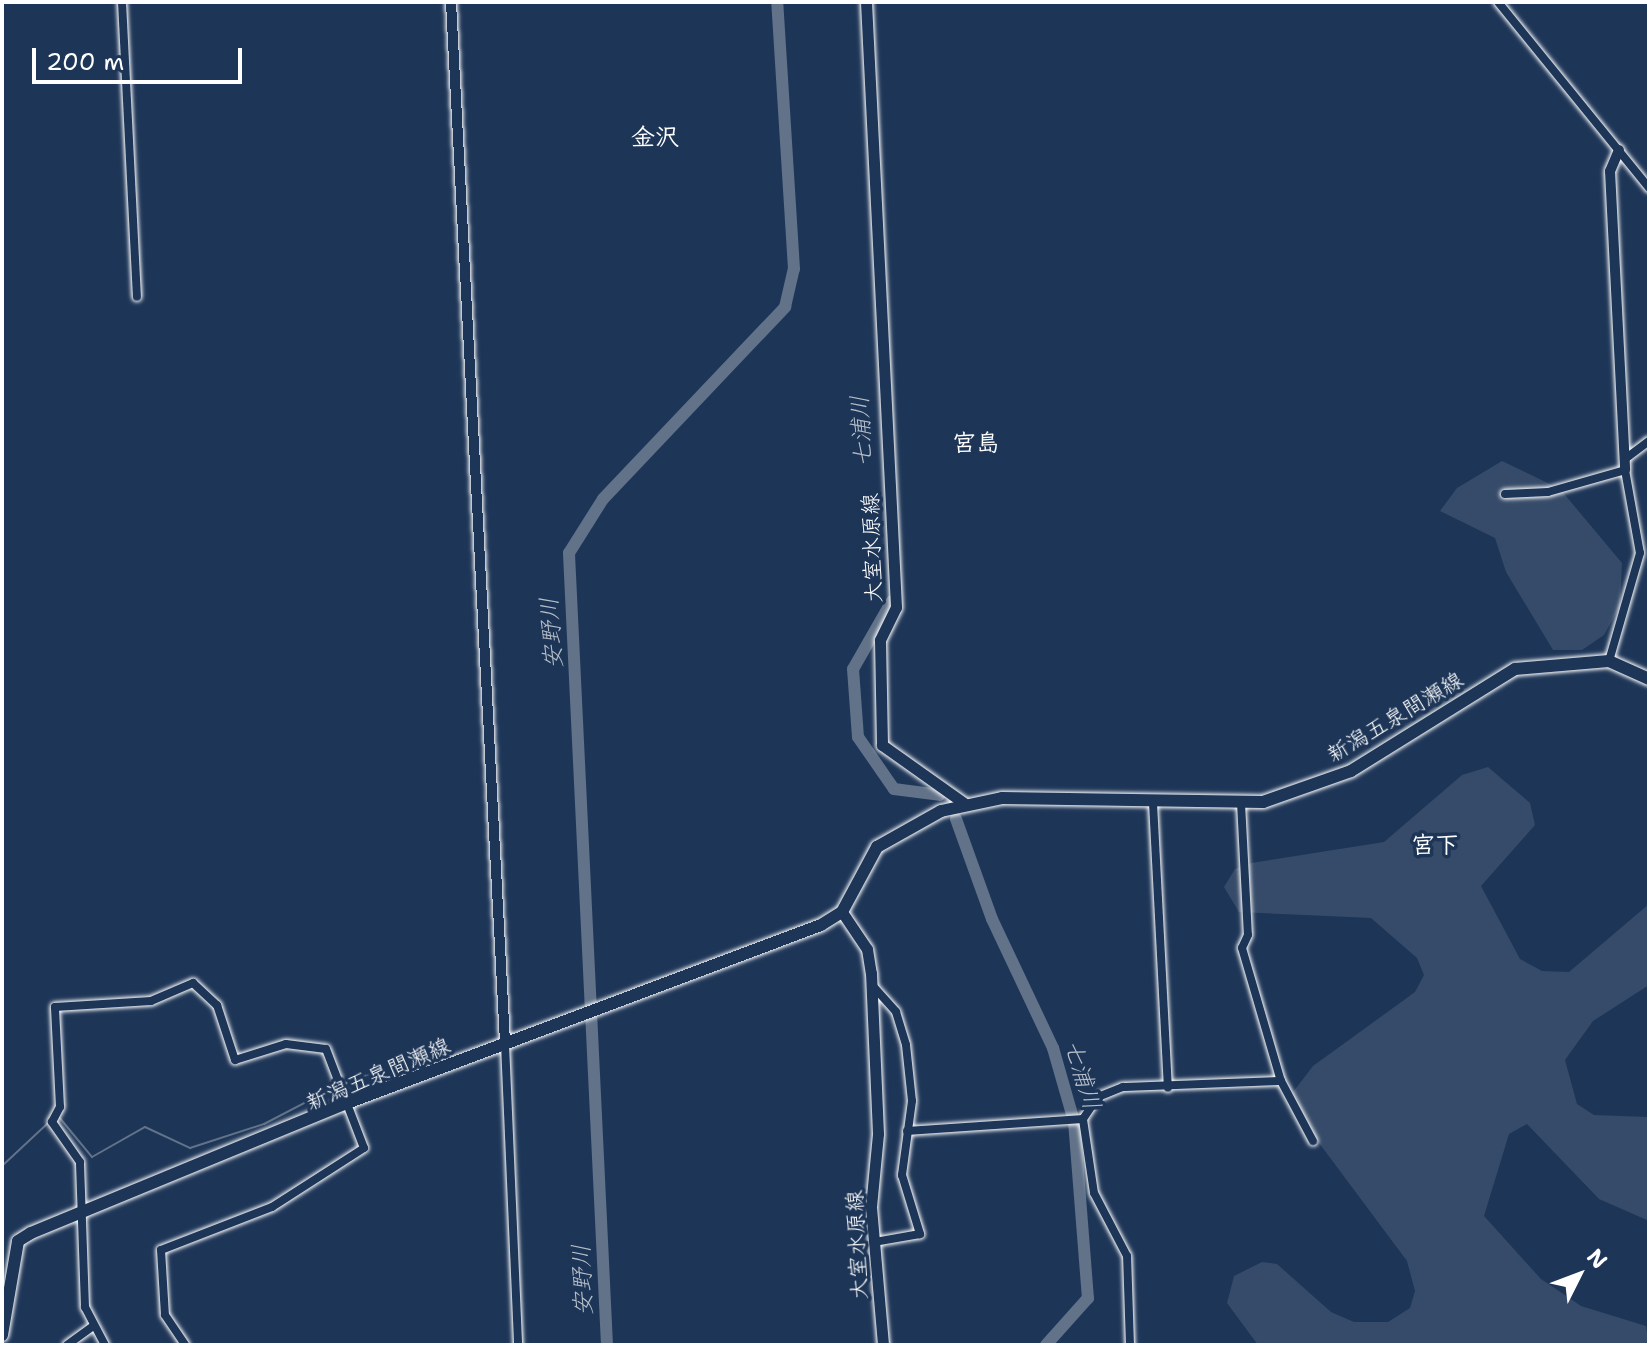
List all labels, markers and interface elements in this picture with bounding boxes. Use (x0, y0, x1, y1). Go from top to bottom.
scale bar (36, 32, 246, 82)
text: 200 m (46, 46, 124, 78)
district label: 金沢 (631, 124, 679, 152)
water label: 七浦川 (846, 394, 878, 468)
district label: 宮島 (952, 430, 1000, 458)
street label: 大室水原線 (857, 493, 887, 603)
water label: 安野川 (535, 596, 569, 670)
street label: 新潟五泉間瀬線 (1322, 666, 1468, 768)
district label: 宮下 (1411, 832, 1459, 860)
street label: 新潟五泉間瀬線 (302, 1032, 454, 1116)
water label: 七浦川 (1058, 1036, 1106, 1114)
street label: 大室水原線 (841, 1189, 873, 1301)
north arrow (1539, 1235, 1619, 1315)
text: N (1581, 1242, 1614, 1275)
water label: 安野川 (567, 1244, 599, 1316)

